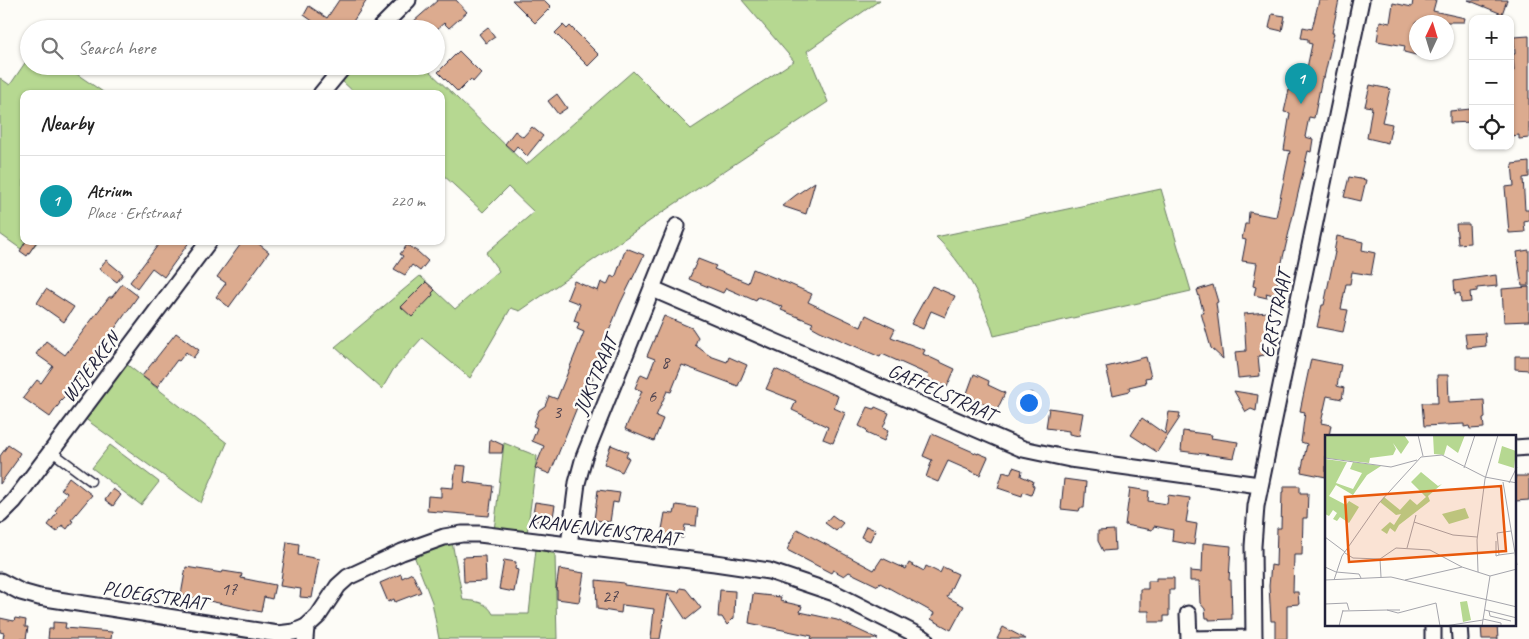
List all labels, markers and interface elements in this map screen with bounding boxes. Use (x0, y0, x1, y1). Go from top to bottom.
north arrow (1409, 15, 1454, 60)
map controls (1469, 15, 1514, 150)
button: + (1469, 15, 1514, 60)
search box (20, 20, 445, 75)
icon: search (38, 34, 66, 62)
text: Search here (78, 36, 155, 60)
button: − (1469, 60, 1514, 105)
pin: 1 (1285, 63, 1317, 104)
button: locate (1469, 105, 1514, 150)
text: Nearby (40, 110, 93, 136)
text: Atrium (87, 179, 131, 203)
text: 1 (52, 191, 60, 211)
text: 220 m (391, 191, 425, 211)
text: Place · Erfstraat (87, 203, 180, 223)
street label: ERFSTRAAT (1254, 264, 1298, 360)
street label: WIJERKEN (56, 325, 126, 407)
street label: JUKSTRAAT (567, 328, 625, 419)
house number: 8 (661, 351, 671, 373)
street label: GAFFELSTRAAT (884, 358, 1004, 429)
house number: 6 (648, 385, 657, 407)
your location (1016, 390, 1042, 416)
house number: 3 (553, 401, 563, 423)
inset map (1325, 435, 1516, 626)
street label: KRANENVENSTRAAT (527, 508, 685, 552)
street label: PLOEGSTRAAT (101, 575, 213, 617)
house number: 17 (221, 578, 238, 600)
house number: 27 (602, 585, 619, 607)

